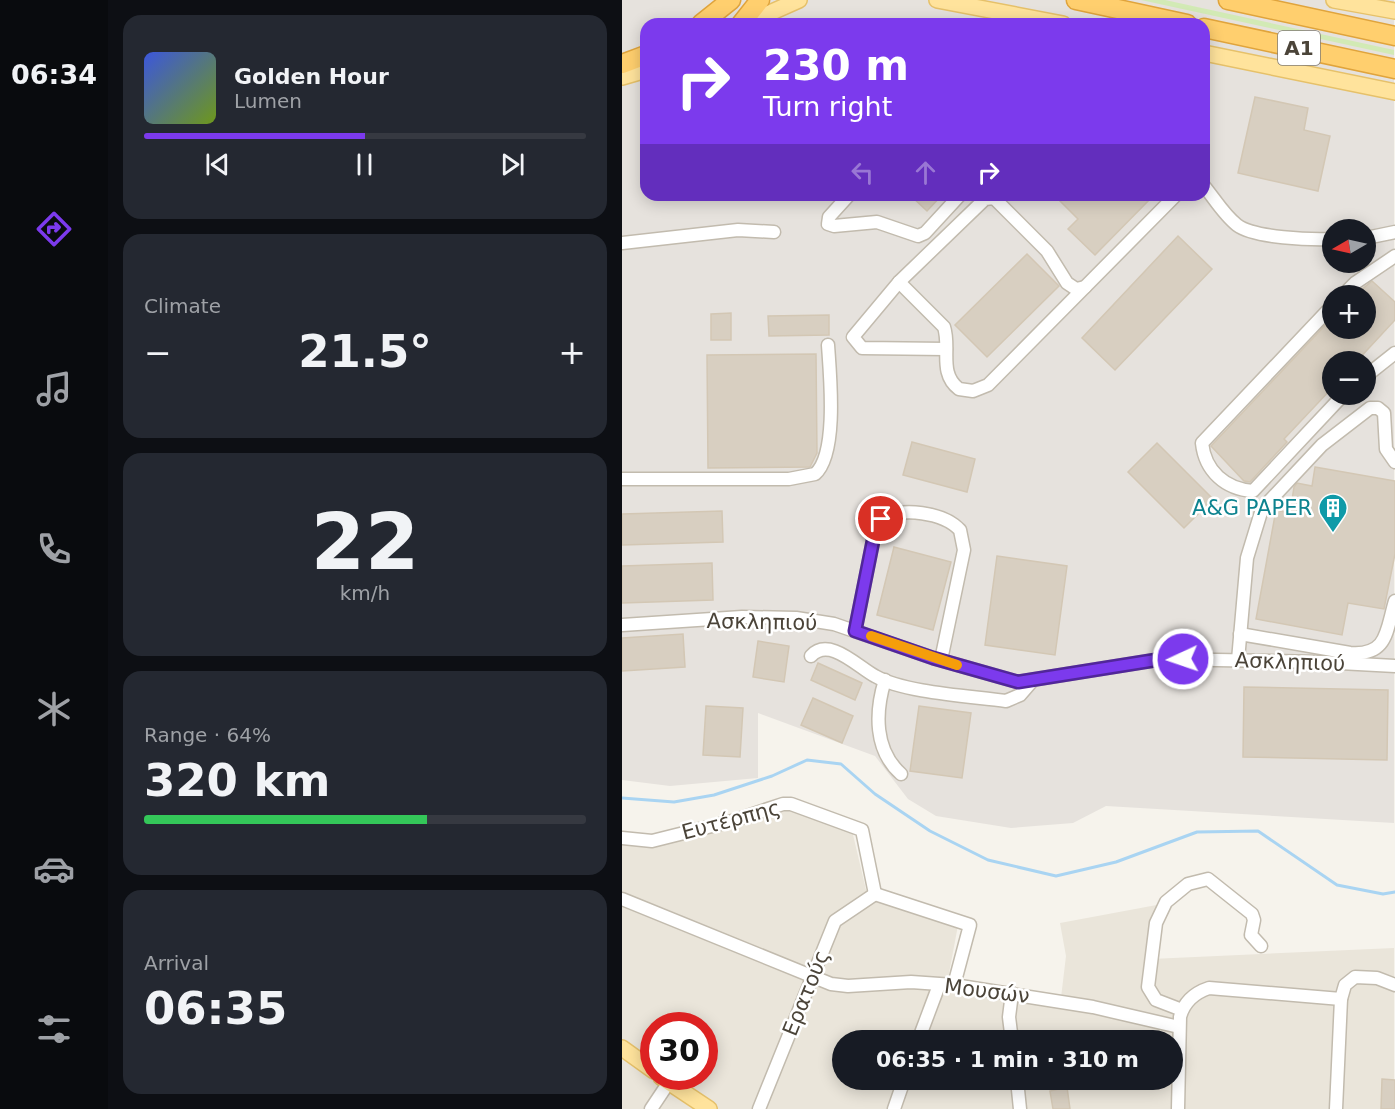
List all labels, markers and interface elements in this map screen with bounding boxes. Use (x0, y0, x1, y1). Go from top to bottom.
road number: Α1 (1278, 31, 1320, 65)
text: 230 m (763, 41, 909, 90)
icon: right (664, 42, 742, 120)
text: 06:34 (11, 59, 97, 90)
text: Golden Hour (234, 64, 389, 89)
text: Lumen (234, 89, 302, 113)
text: Turn right (763, 91, 892, 122)
icon: previous (201, 148, 234, 181)
icon: pause (348, 148, 381, 181)
icon: next (496, 148, 529, 181)
icon: left (846, 156, 879, 189)
icon: ahead (909, 156, 942, 189)
icon: right (972, 156, 1005, 189)
icon: directions (33, 208, 75, 250)
north arrow (1322, 219, 1376, 273)
map controls (1322, 219, 1376, 405)
button: + (1322, 285, 1376, 339)
text: Climate (144, 294, 221, 318)
text: 21.5° (298, 325, 432, 378)
text: − (144, 333, 172, 372)
text: + (558, 333, 586, 372)
button: − (1322, 351, 1376, 405)
icon: music (33, 368, 75, 410)
building icon: A&G PAPER (1317, 492, 1349, 534)
pin (855, 493, 906, 544)
place label: A&G PAPER (1192, 496, 1312, 520)
text: 22 (311, 497, 419, 587)
icon: arrive (864, 502, 897, 535)
icon: phone (33, 528, 75, 570)
text: km/h (340, 581, 390, 605)
street label: Ασκληπιού (707, 609, 817, 635)
position arrow (1151, 627, 1215, 691)
street label: Ασκληπιού (1234, 648, 1346, 676)
icon: climate (33, 688, 75, 730)
text: Range · 64% (144, 723, 271, 747)
text: 320 km (144, 754, 330, 807)
street label: Ευτέρπης (679, 795, 783, 845)
icon: car (33, 848, 75, 890)
street label: Ερατούς (778, 947, 834, 1039)
text: Arrival (144, 951, 209, 975)
street label: Μουσών (943, 974, 1031, 1008)
text: 06:35 (144, 982, 287, 1035)
icon: filters (33, 1008, 75, 1050)
speed limit sign: 30 (640, 1012, 718, 1090)
text: 06:35 · 1 min · 310 m (876, 1047, 1139, 1072)

